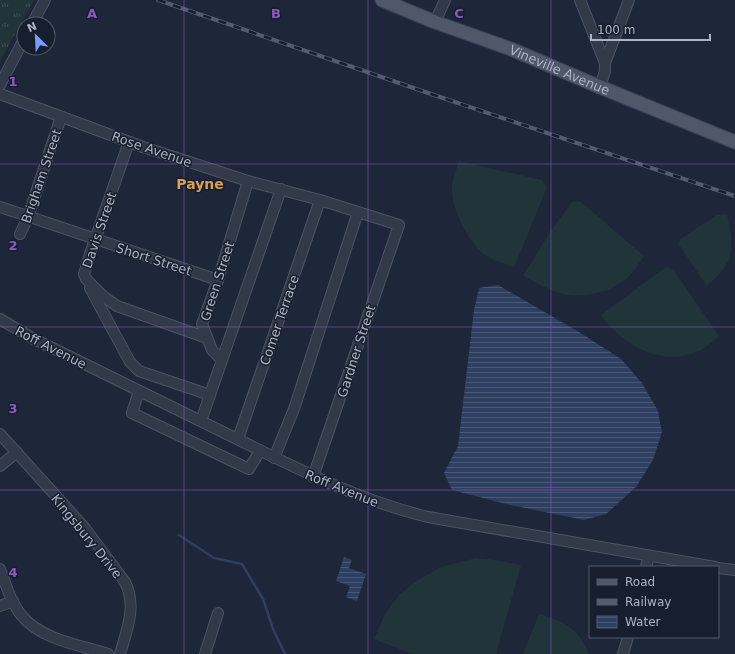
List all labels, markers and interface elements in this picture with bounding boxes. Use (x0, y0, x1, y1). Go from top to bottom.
text: A (87, 6, 97, 21)
text: B (271, 6, 281, 21)
text: C (454, 6, 464, 21)
north arrow (16, 16, 56, 56)
scale bar (591, 16, 710, 42)
text: N (25, 20, 39, 35)
text: 100 m (597, 23, 635, 37)
street label: Vineville Avenue (507, 42, 612, 98)
text: 1 (8, 74, 18, 89)
street label: Brigham Street (18, 127, 65, 225)
street label: Rose Avenue (110, 129, 194, 170)
district label: Payne (176, 176, 224, 192)
street label: Davis Street (79, 190, 120, 270)
text: 2 (8, 238, 18, 253)
street label: Green Street (198, 239, 237, 323)
street label: Short Street (114, 240, 194, 279)
street label: Comer Terrace (257, 273, 302, 367)
street label: Gardner Street (334, 303, 379, 399)
street label: Roff Avenue (13, 323, 89, 372)
text: 3 (8, 401, 18, 416)
street label: Roff Avenue (303, 467, 381, 510)
street label: Kingsbury Drive (48, 491, 125, 581)
text: 4 (8, 565, 18, 580)
legend (589, 566, 719, 638)
text: Road (625, 575, 655, 589)
text: Railway (625, 595, 671, 609)
text: Water (625, 615, 661, 629)

